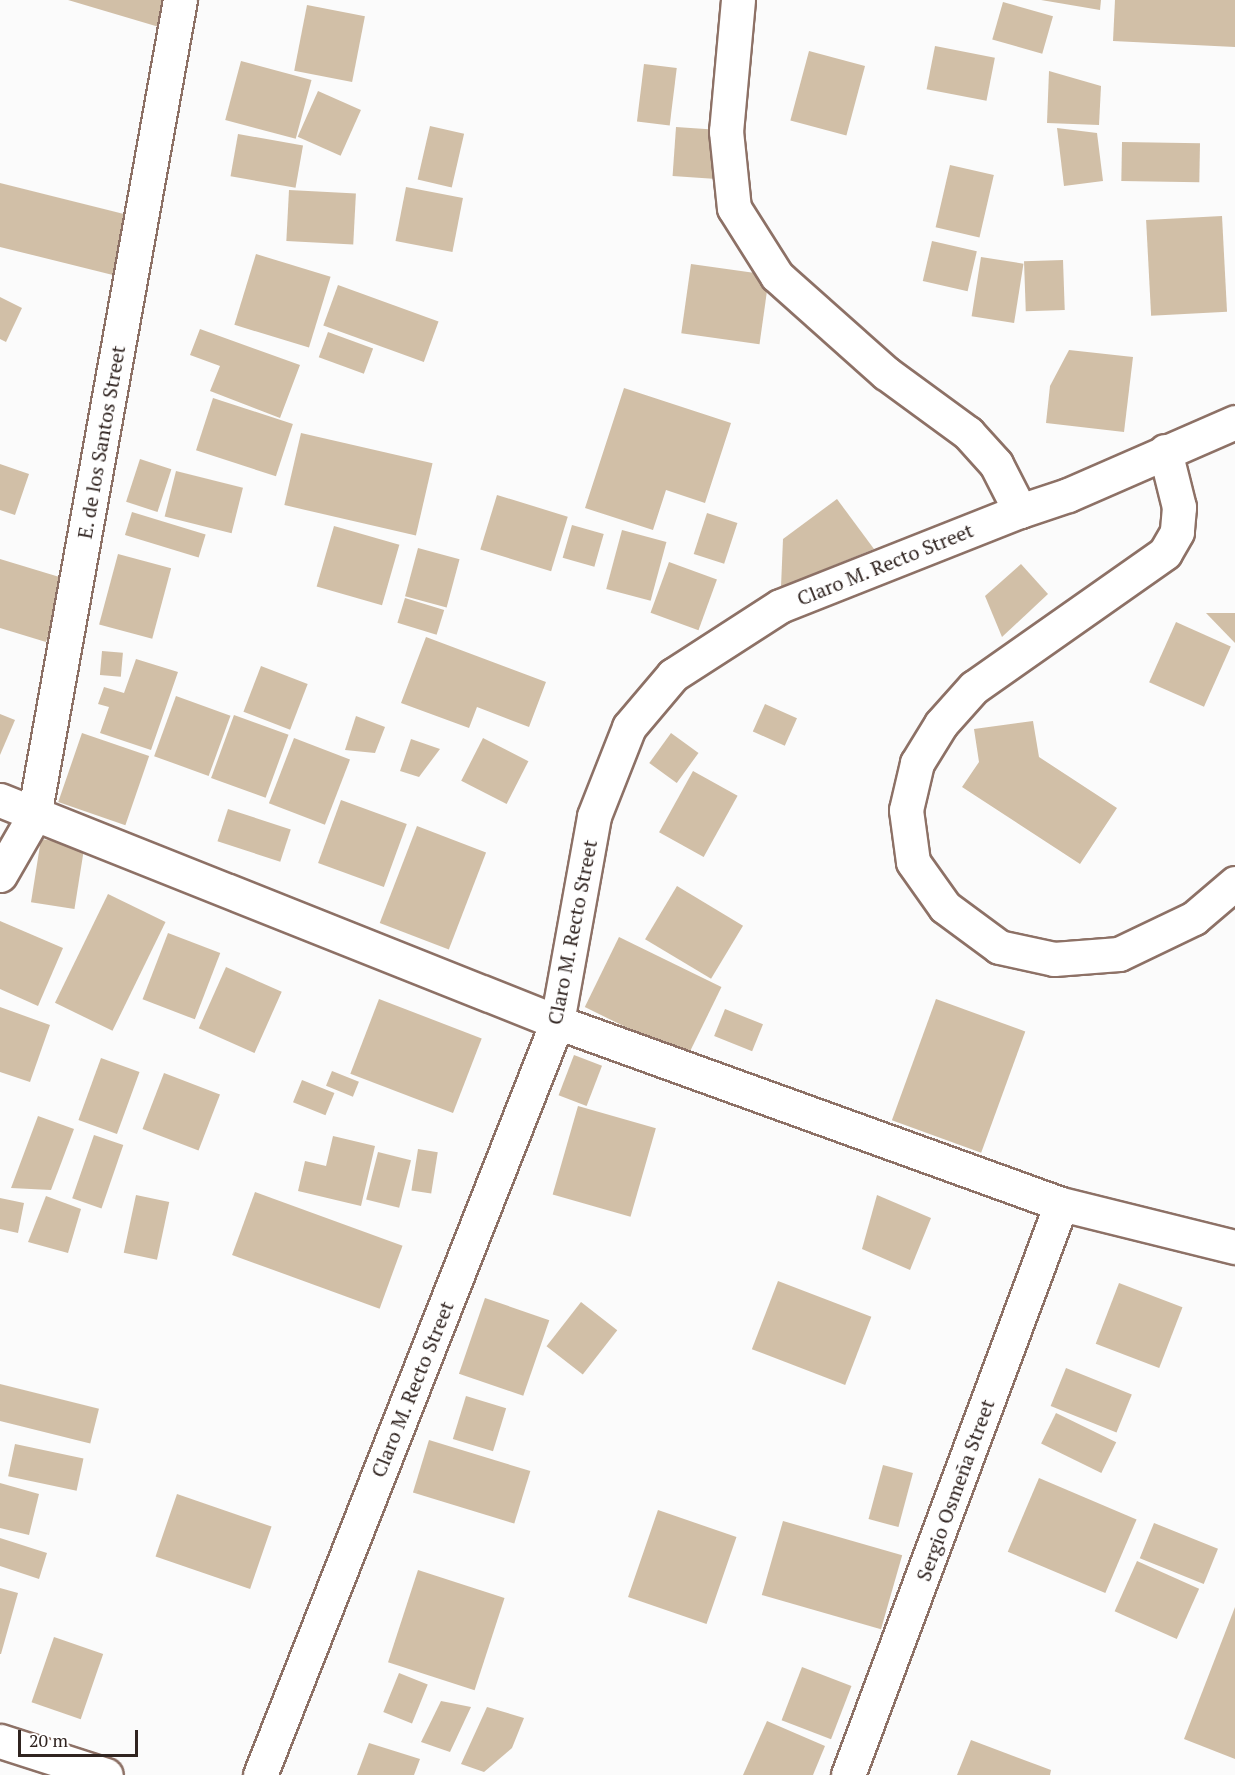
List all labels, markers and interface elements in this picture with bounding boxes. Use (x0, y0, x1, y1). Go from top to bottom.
street label: E. de los Santos Street (72, 343, 130, 541)
street label: Claro M. Recto Street (793, 518, 977, 610)
street label: Claro M. Recto Street (542, 837, 602, 1027)
street label: Claro M. Recto Street (366, 1297, 458, 1481)
street label: Sergio Osmeña Street (911, 1396, 999, 1584)
scale bar (21, 1718, 141, 1756)
text: 20 m (29, 1728, 68, 1752)

